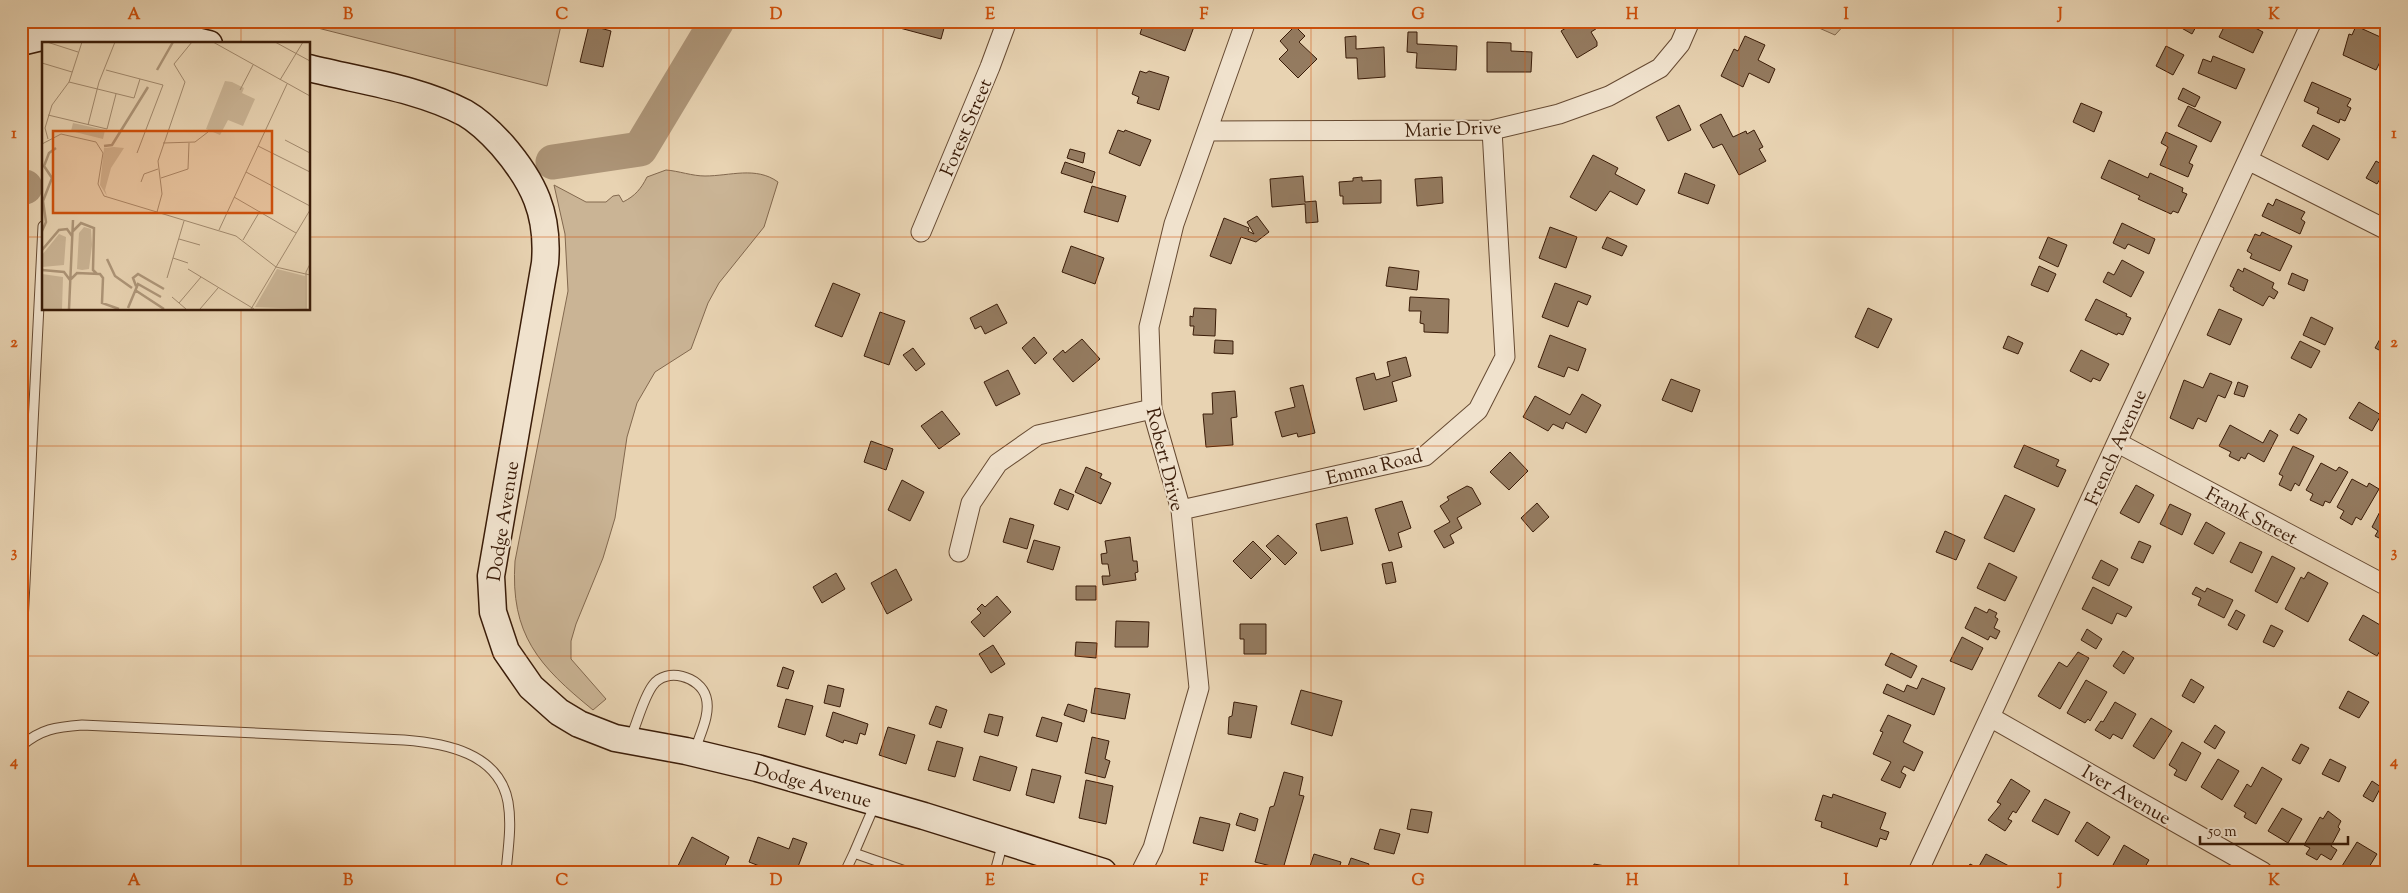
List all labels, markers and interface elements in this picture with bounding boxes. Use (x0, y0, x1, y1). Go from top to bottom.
text: A (128, 4, 141, 27)
text: B (343, 4, 353, 27)
text: C (556, 4, 569, 27)
text: D (770, 4, 783, 27)
text: E (985, 4, 995, 27)
text: F (1200, 4, 1209, 27)
text: G (1411, 4, 1425, 27)
text: H (1626, 4, 1639, 27)
text: I (1843, 4, 1849, 27)
text: J (2056, 4, 2063, 27)
text: K (2268, 4, 2280, 27)
inset map (42, 42, 310, 310)
street label: Forest Street (935, 75, 1000, 181)
street label: Marie Drive (1404, 115, 1502, 146)
text: 1 (11, 123, 17, 146)
text: 1 (2391, 123, 2397, 146)
text: 2 (10, 332, 18, 355)
text: 2 (2390, 332, 2398, 355)
street label: French Avenue (2080, 386, 2155, 510)
street label: Robert Drive (1138, 405, 1190, 514)
street label: Emma Road (1324, 443, 1426, 493)
street label: Dodge Avenue (482, 459, 527, 584)
street label: Frank Street (2200, 482, 2302, 553)
text: 3 (11, 542, 18, 565)
text: 3 (2391, 542, 2398, 565)
text: 4 (9, 751, 18, 774)
text: 4 (2389, 751, 2398, 774)
street label: Dodge Avenue (750, 757, 875, 816)
street label: Iver Avenue (2076, 760, 2176, 833)
scale bar (2200, 813, 2348, 845)
text: 50 m (2207, 822, 2237, 843)
text: A (128, 870, 141, 893)
text: B (343, 870, 353, 893)
text: C (556, 870, 569, 893)
text: D (770, 870, 783, 893)
text: E (985, 870, 995, 893)
text: F (1200, 870, 1209, 893)
text: G (1411, 870, 1425, 893)
text: H (1626, 870, 1639, 893)
text: I (1843, 870, 1849, 893)
text: J (2056, 870, 2063, 893)
text: K (2268, 870, 2280, 893)

